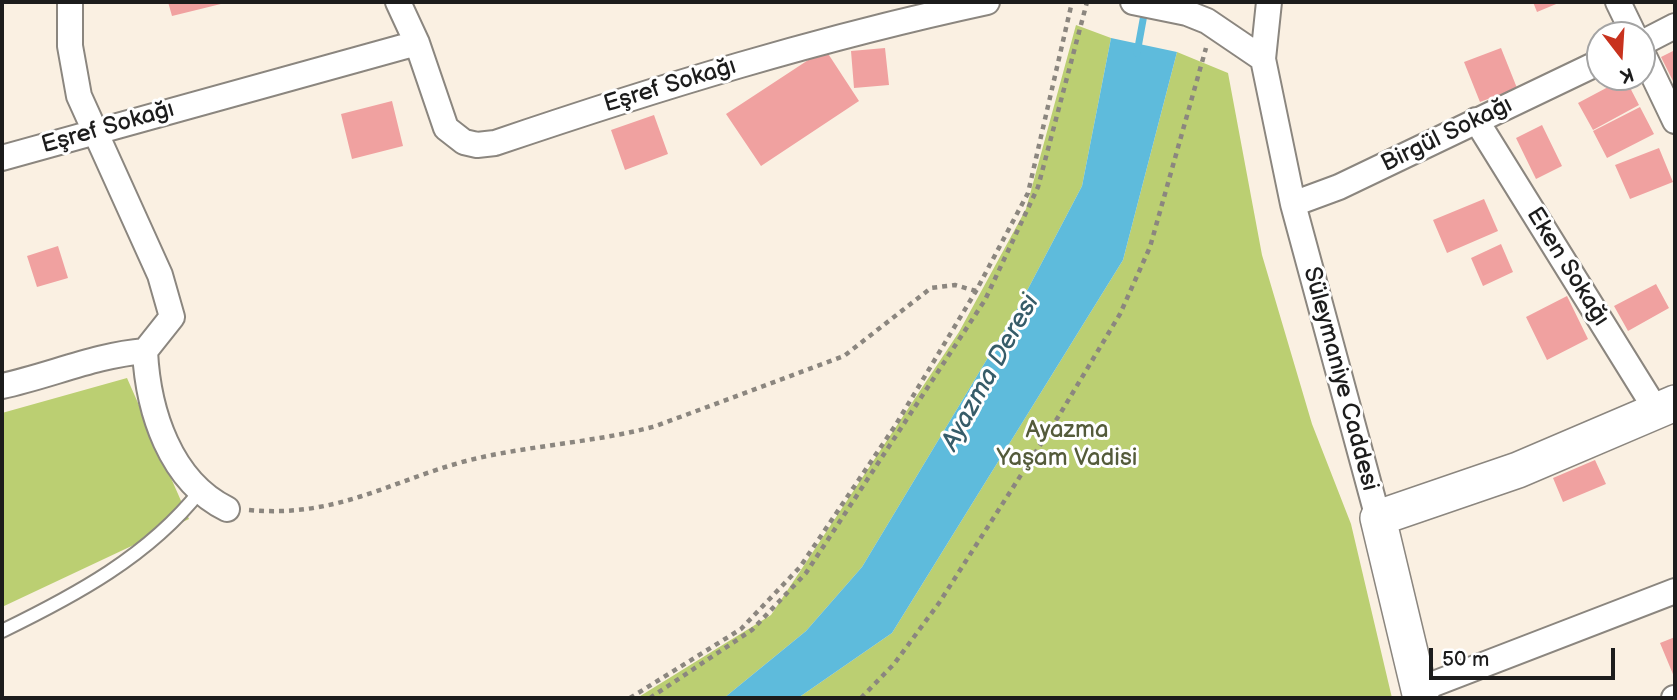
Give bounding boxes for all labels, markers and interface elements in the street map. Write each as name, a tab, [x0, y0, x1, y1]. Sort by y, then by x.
north arrow	[1586, 21, 1656, 91]
street label: Eşref Sokağı	[600, 52, 740, 120]
text: K	[1617, 62, 1636, 88]
street label: Birgül Sokağı	[1377, 91, 1517, 179]
street label: Eşref Sokağı	[38, 95, 178, 161]
street label: Eken Sokağı	[1519, 203, 1615, 331]
street label: Süleymaniye Caddesi	[1296, 264, 1384, 494]
water label: Ayazma Deresi	[935, 290, 1047, 456]
park label: Ayazma Yaşam Vadisi	[997, 417, 1137, 473]
scale bar	[1432, 634, 1618, 678]
text: 50 m	[1442, 647, 1489, 672]

